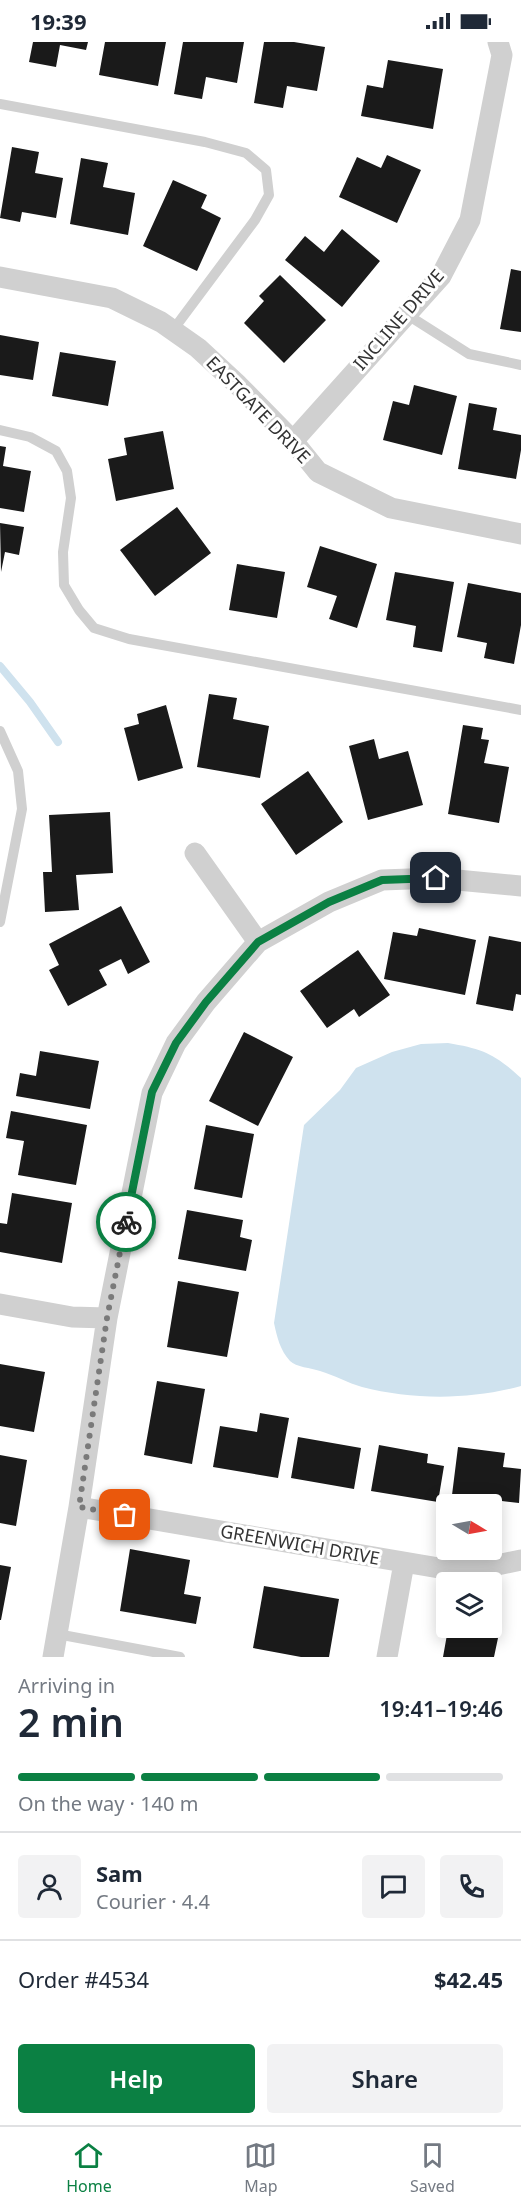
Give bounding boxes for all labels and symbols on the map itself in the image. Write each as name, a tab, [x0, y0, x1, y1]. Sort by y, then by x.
street label: INCLINE DRIVE	[348, 264, 449, 375]
street label: EASTGATE DRIVE	[201, 350, 316, 468]
pin	[410, 852, 461, 903]
courier	[96, 1192, 156, 1252]
pin	[99, 1489, 150, 1540]
north arrow	[436, 1494, 502, 1560]
street label: GREENWICH DRIVE	[219, 1518, 382, 1570]

